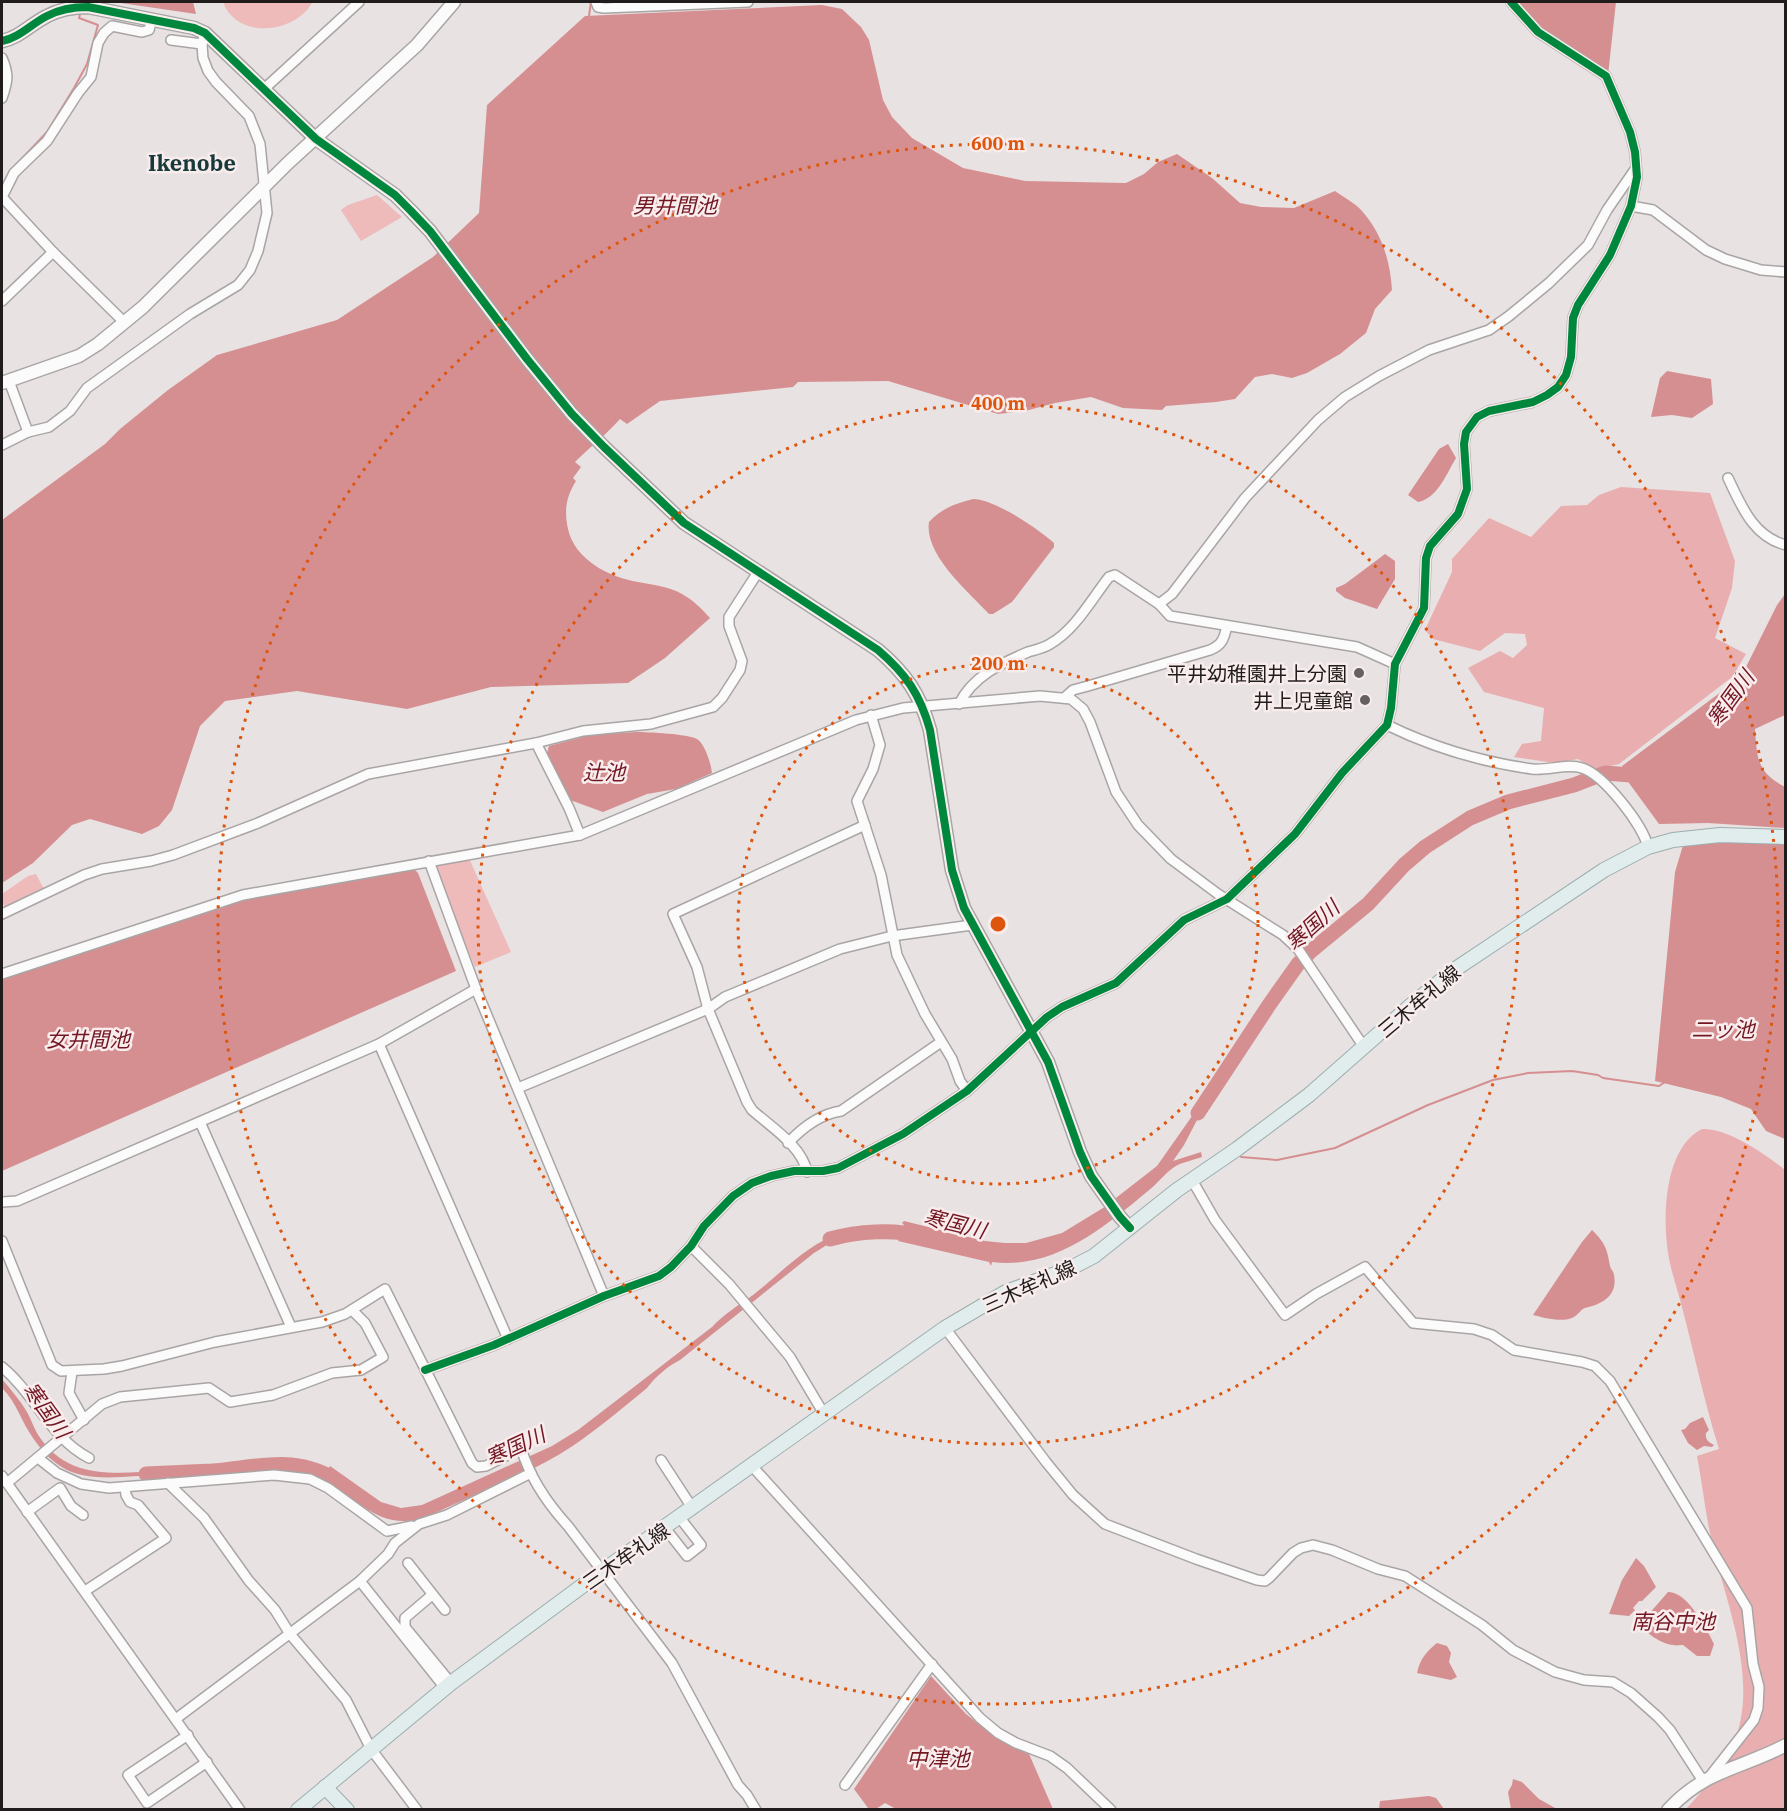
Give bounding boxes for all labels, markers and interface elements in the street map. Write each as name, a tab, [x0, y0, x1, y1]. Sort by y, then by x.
text: 600 m	[971, 132, 1026, 155]
district label: Ikenobe	[148, 148, 236, 177]
water label: 男井間池	[633, 191, 719, 219]
text: 400 m	[971, 392, 1026, 415]
text: 200 m	[971, 652, 1026, 675]
place label: 平井幼稚園井上分園	[1167, 660, 1347, 687]
water label: 寒国川	[1700, 663, 1761, 732]
marker: 平井幼稚園井上分園	[1352, 666, 1366, 680]
place label: 井上児童館	[1253, 687, 1353, 714]
marker: 井上児童館	[1358, 693, 1372, 707]
water label: 辻池	[583, 758, 627, 786]
water label: 寒国川	[1279, 892, 1346, 956]
centre of rings	[988, 914, 1008, 934]
street label: 三木牟礼線	[1372, 959, 1466, 1043]
water label: 二ッ池	[1692, 1015, 1756, 1043]
water label: 女井間池	[46, 1025, 132, 1053]
water label: 寒国川	[921, 1202, 991, 1245]
street label: 三木牟礼線	[978, 1253, 1080, 1319]
water label: 寒国川	[17, 1376, 78, 1445]
water label: 寒国川	[481, 1419, 551, 1472]
street label: 三木牟礼線	[577, 1516, 675, 1596]
water label: 南谷中池	[1631, 1607, 1717, 1635]
water label: 中津池	[907, 1744, 971, 1772]

